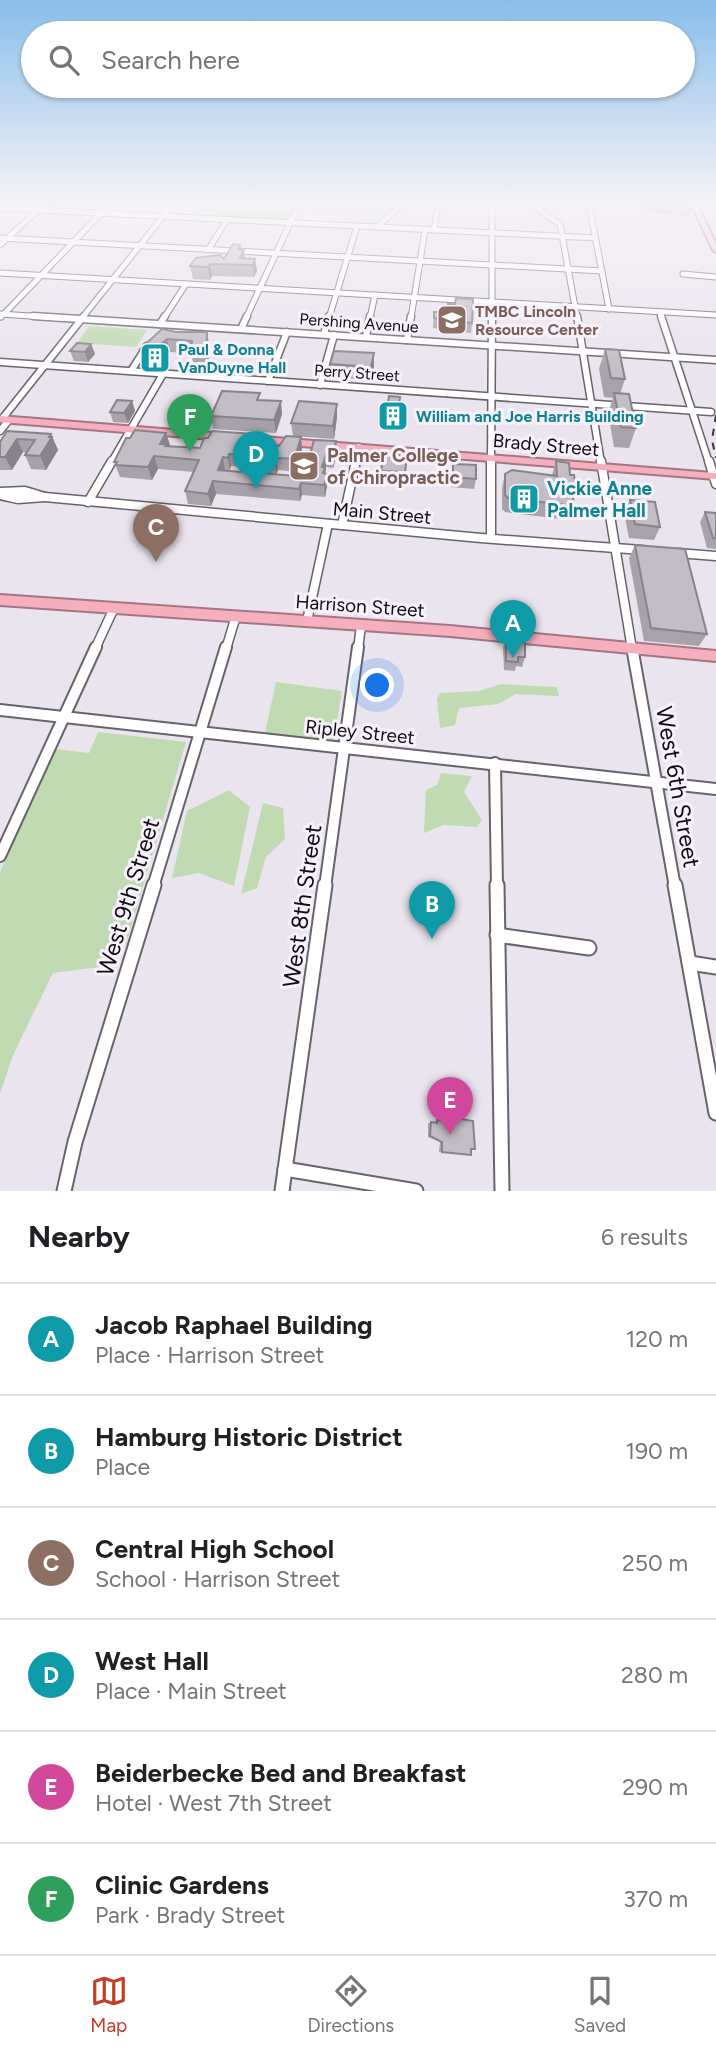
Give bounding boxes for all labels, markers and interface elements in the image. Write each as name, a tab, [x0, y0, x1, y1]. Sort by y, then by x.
search box	[21, 21, 695, 98]
icon: search	[45, 41, 83, 79]
text: Search here	[101, 44, 240, 76]
place label: TMBC Lincoln Resource Center	[475, 302, 598, 339]
school or university icon: TMBC Lincoln Resource Center	[435, 303, 469, 337]
street label: Pershing Avenue	[299, 309, 420, 337]
place label: Paul & Donna VanDuyne Hall	[178, 340, 286, 377]
building icon: Paul & Donna VanDuyne Hall	[138, 341, 172, 375]
street label: Perry Street	[314, 361, 400, 385]
pin: F	[167, 394, 213, 452]
building icon: William and Joe Harris Building	[376, 399, 410, 433]
place label: William and Joe Harris Building	[416, 407, 644, 426]
street label: Brady Street	[492, 429, 600, 461]
pin: D	[233, 431, 279, 489]
place label: Palmer College of Chiropractic	[327, 444, 460, 489]
school or university icon: Palmer College of Chiropractic	[287, 449, 321, 483]
place label: Vickie Anne Palmer Hall	[547, 477, 652, 522]
building icon: Vickie Anne Palmer Hall	[507, 482, 541, 516]
street label: Main Street	[332, 497, 432, 529]
pin: C	[133, 504, 179, 562]
street label: Harrison Street	[295, 590, 425, 622]
pin: A	[490, 600, 536, 658]
your location	[360, 668, 394, 702]
street label: West 6th Street	[650, 704, 706, 870]
street label: Ripley Street	[304, 715, 416, 749]
street label: West 9th Street	[91, 815, 165, 979]
street label: West 8th Street	[277, 823, 327, 989]
pin: B	[409, 881, 455, 939]
pin: E	[427, 1077, 473, 1135]
text: Nearby	[28, 1218, 130, 1255]
text: 6 results	[601, 1223, 688, 1251]
text: Jacob Raphael Building	[95, 1309, 373, 1341]
text: A	[43, 1325, 59, 1353]
text: 120 m	[626, 1325, 688, 1353]
text: Place · Harrison Street	[95, 1341, 324, 1369]
text: Hamburg Historic District	[95, 1421, 403, 1453]
text: B	[44, 1437, 58, 1465]
text: 190 m	[625, 1437, 688, 1465]
text: Place	[95, 1453, 150, 1481]
text: Central High School	[95, 1533, 334, 1565]
text: C	[43, 1549, 59, 1577]
text: 250 m	[622, 1549, 688, 1577]
text: School · Harrison Street	[95, 1565, 340, 1593]
text: West Hall	[95, 1645, 209, 1677]
text: D	[43, 1661, 59, 1689]
text: 280 m	[621, 1661, 688, 1689]
text: Place · Main Street	[95, 1677, 287, 1705]
text: Beiderbecke Bed and Breakfast	[95, 1757, 466, 1789]
text: E	[44, 1773, 58, 1801]
text: 290 m	[622, 1773, 688, 1801]
text: Hotel · West 7th Street	[95, 1789, 332, 1817]
text: Clinic Gardens	[95, 1869, 269, 1901]
text: F	[45, 1885, 57, 1913]
text: 370 m	[623, 1885, 688, 1913]
text: Park · Brady Street	[95, 1901, 285, 1929]
tab: Map	[90, 1972, 128, 2037]
tab: Directions	[307, 1972, 394, 2037]
tab: Saved	[574, 1972, 626, 2037]

